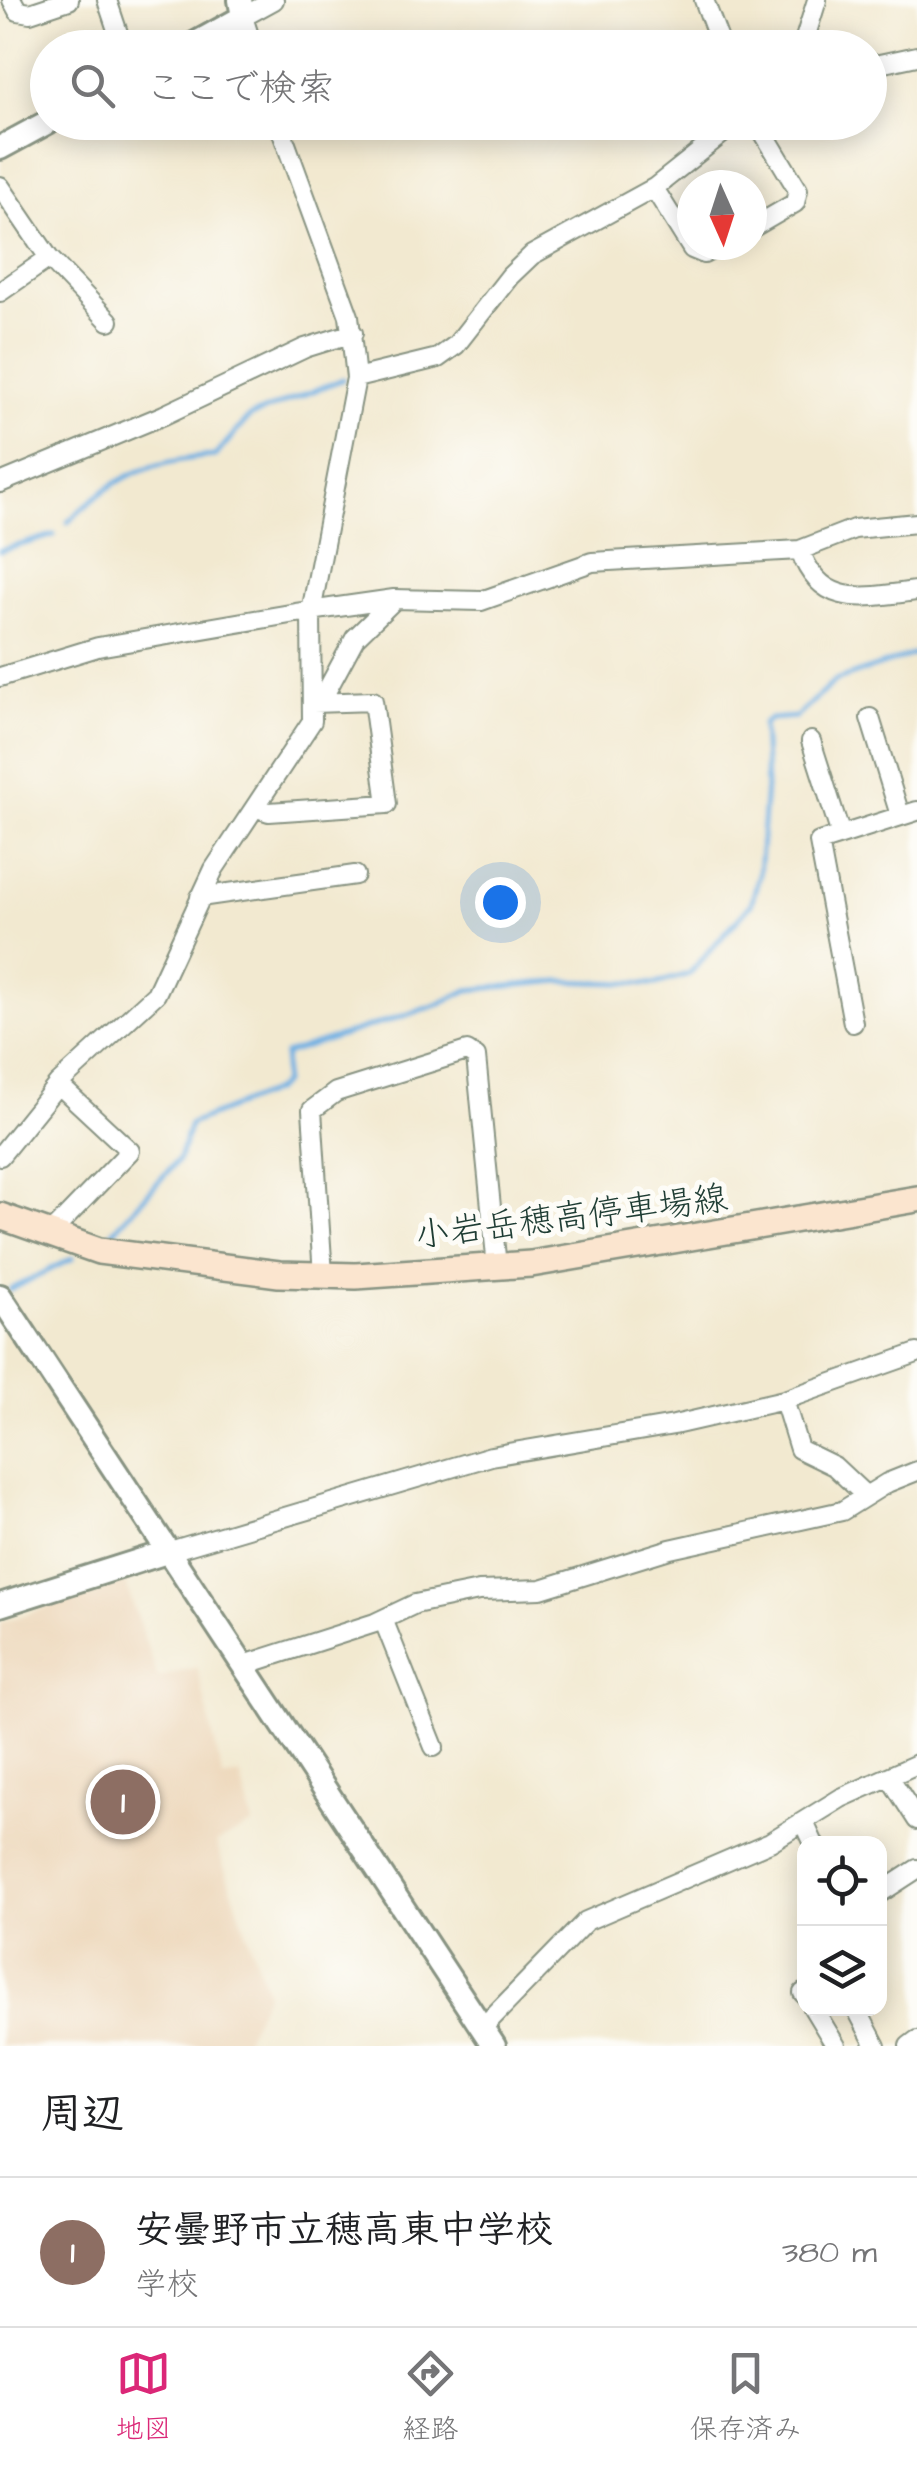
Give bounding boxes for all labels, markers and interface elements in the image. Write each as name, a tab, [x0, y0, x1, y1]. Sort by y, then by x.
search box	[30, 30, 887, 140]
icon: search	[65, 58, 120, 113]
text: ここで検索	[145, 63, 335, 115]
north arrow	[677, 170, 767, 260]
your location	[475, 877, 526, 928]
street label: 小岩岳穂高停車場線	[412, 1174, 731, 1261]
pin: 1	[90, 1764, 156, 1840]
map controls	[797, 1836, 887, 2016]
button: locate	[797, 1836, 887, 1926]
button: layers	[797, 1926, 887, 2016]
text: 周辺	[40, 2086, 124, 2144]
text: 安曇野市立穂高東中学校	[135, 2205, 553, 2257]
text: 1	[70, 2230, 75, 2275]
text: 380 m	[782, 2230, 877, 2275]
text: 学校	[135, 2262, 199, 2307]
tab: 地図	[115, 2346, 172, 2449]
tab: 経路	[402, 2346, 459, 2449]
tab: 保存済み	[689, 2346, 802, 2449]

